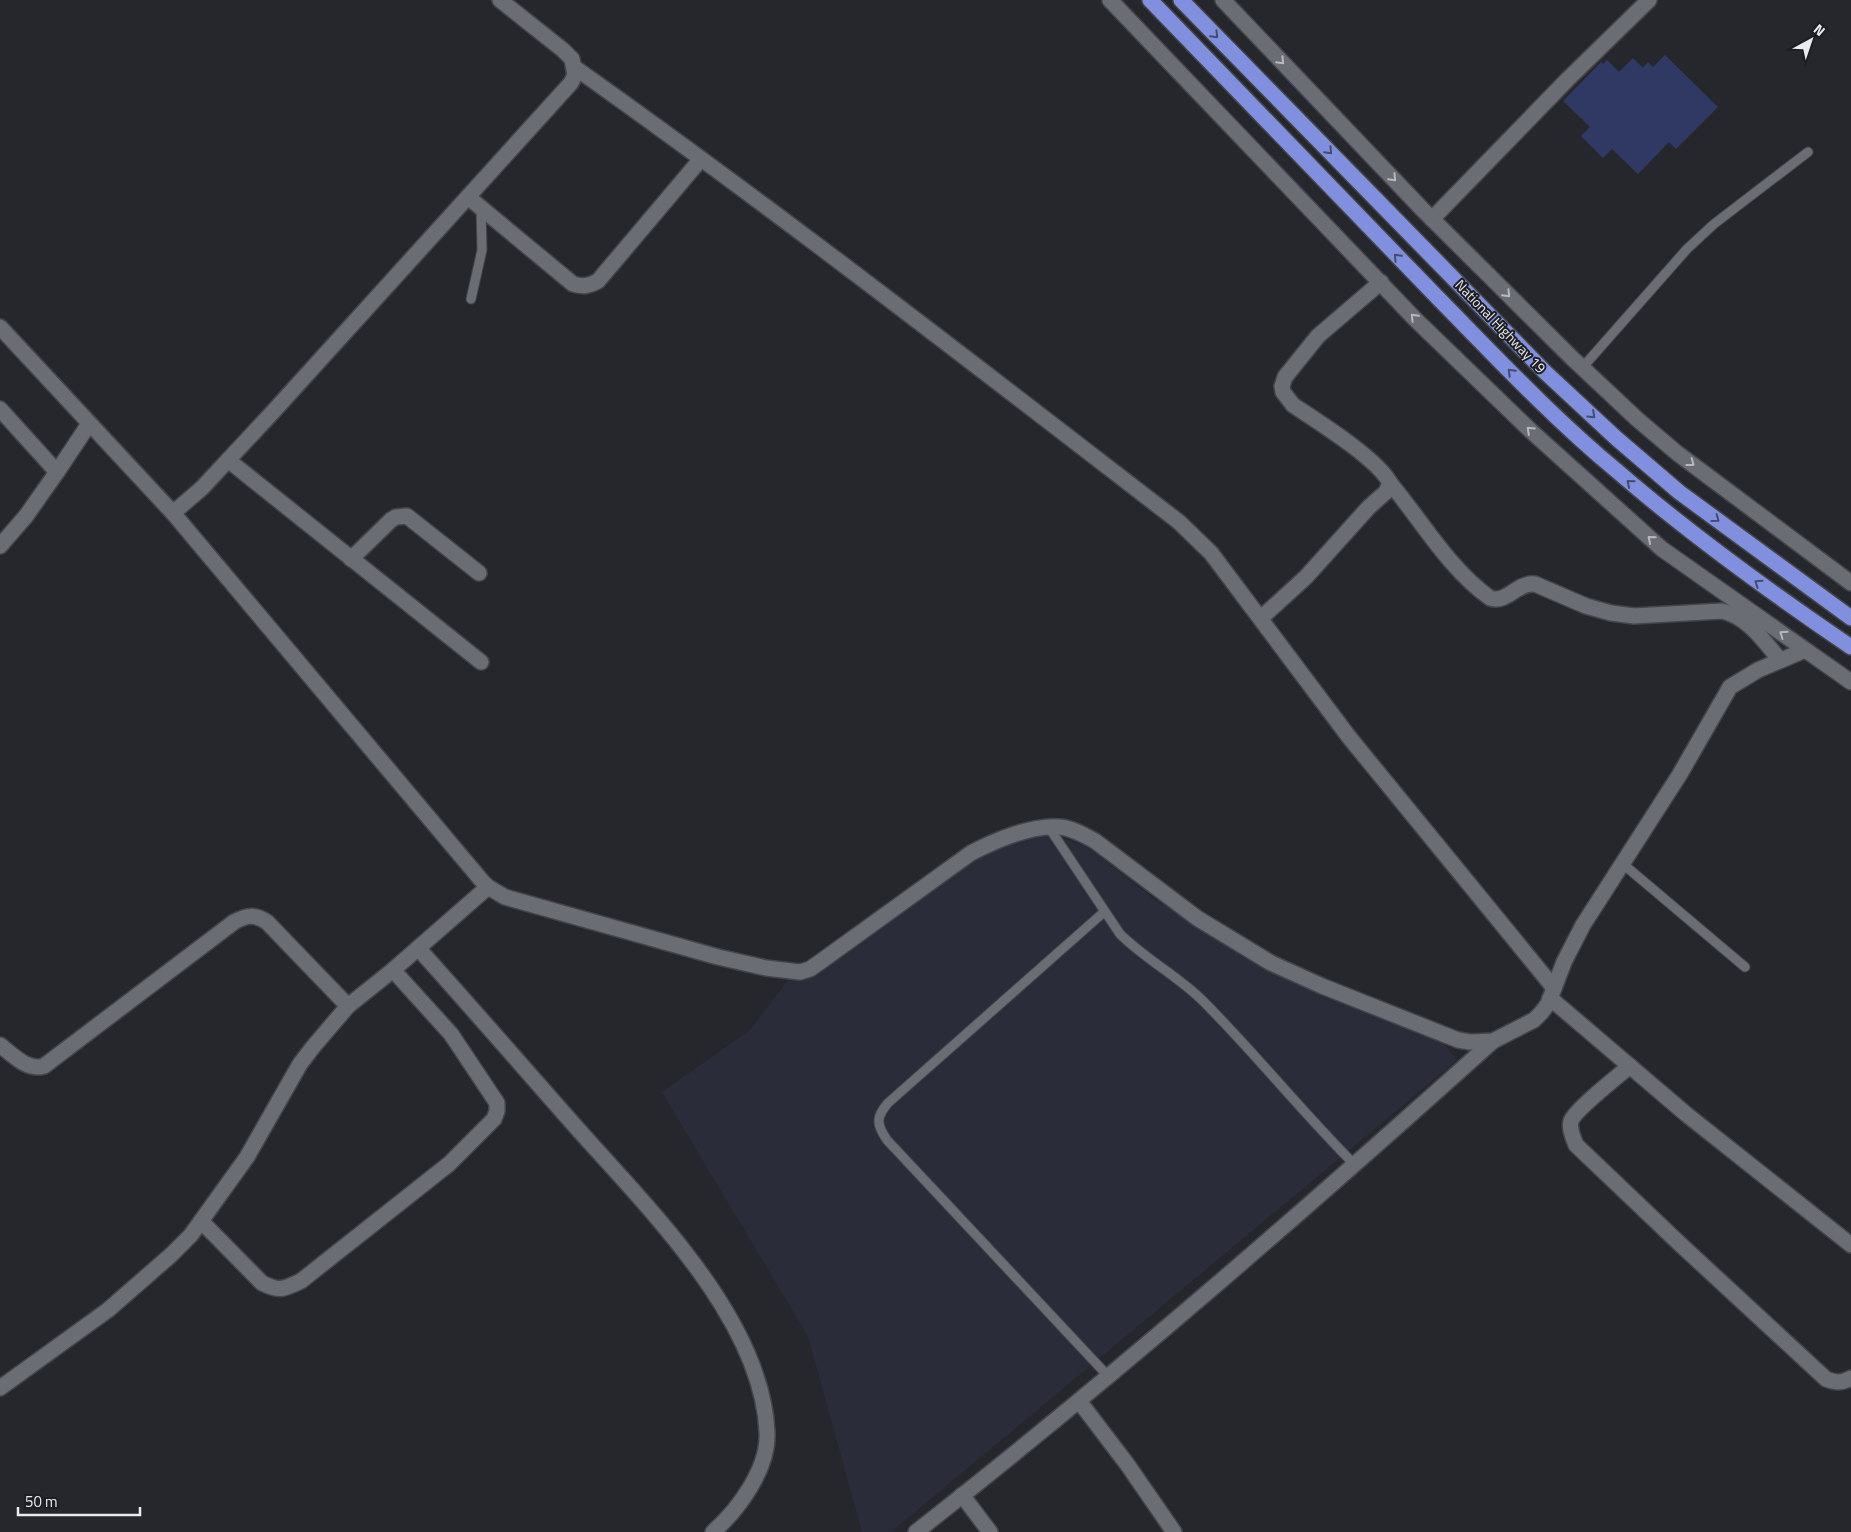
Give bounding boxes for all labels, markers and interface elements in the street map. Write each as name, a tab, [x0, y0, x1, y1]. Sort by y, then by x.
north arrow	[1786, 15, 1836, 65]
text: N	[1809, 18, 1830, 41]
one-way arrow	[1210, 29, 1219, 38]
one-way arrow	[1275, 55, 1284, 64]
one-way arrow	[1323, 145, 1332, 154]
one-way arrow	[1387, 172, 1396, 181]
one-way arrow	[1394, 253, 1403, 262]
street label: National Highway 19	[1451, 274, 1551, 378]
one-way arrow	[1501, 288, 1510, 297]
one-way arrow	[1411, 314, 1420, 323]
one-way arrow	[1508, 369, 1517, 378]
one-way arrow	[1586, 409, 1595, 418]
one-way arrow	[1527, 427, 1536, 436]
one-way arrow	[1685, 457, 1695, 466]
one-way arrow	[1627, 479, 1636, 488]
one-way arrow	[1710, 513, 1720, 522]
one-way arrow	[1647, 536, 1656, 545]
one-way arrow	[1755, 580, 1764, 589]
one-way arrow	[1779, 631, 1788, 640]
scale bar	[18, 1484, 140, 1516]
text: 50 m	[25, 1490, 58, 1513]

